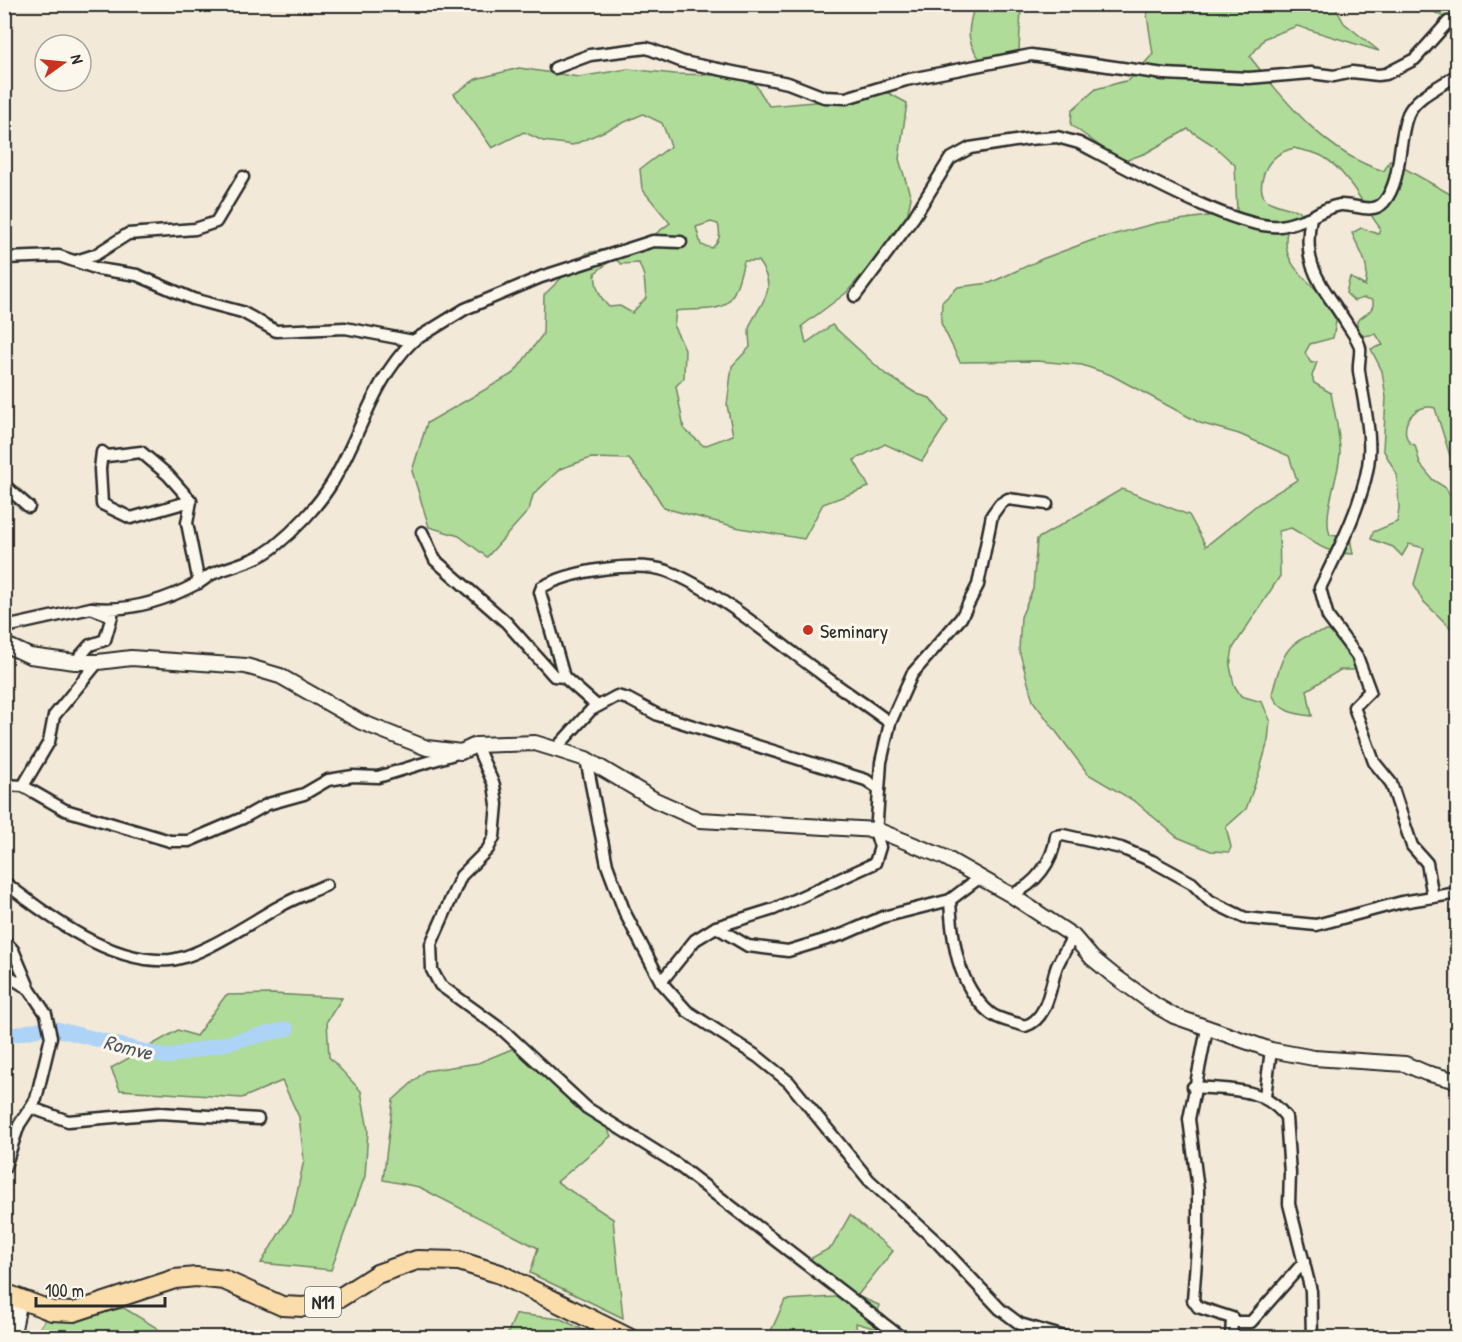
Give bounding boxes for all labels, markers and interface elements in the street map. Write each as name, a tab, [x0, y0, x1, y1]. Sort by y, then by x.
north arrow	[33, 33, 93, 93]
text: N	[66, 52, 89, 67]
place label: Seminary	[820, 617, 888, 644]
marker: Seminary	[801, 623, 815, 637]
water label: Romve	[101, 1027, 157, 1067]
scale bar	[36, 1270, 165, 1308]
text: 100 m	[45, 1278, 84, 1303]
road number: N11	[305, 1287, 341, 1317]

